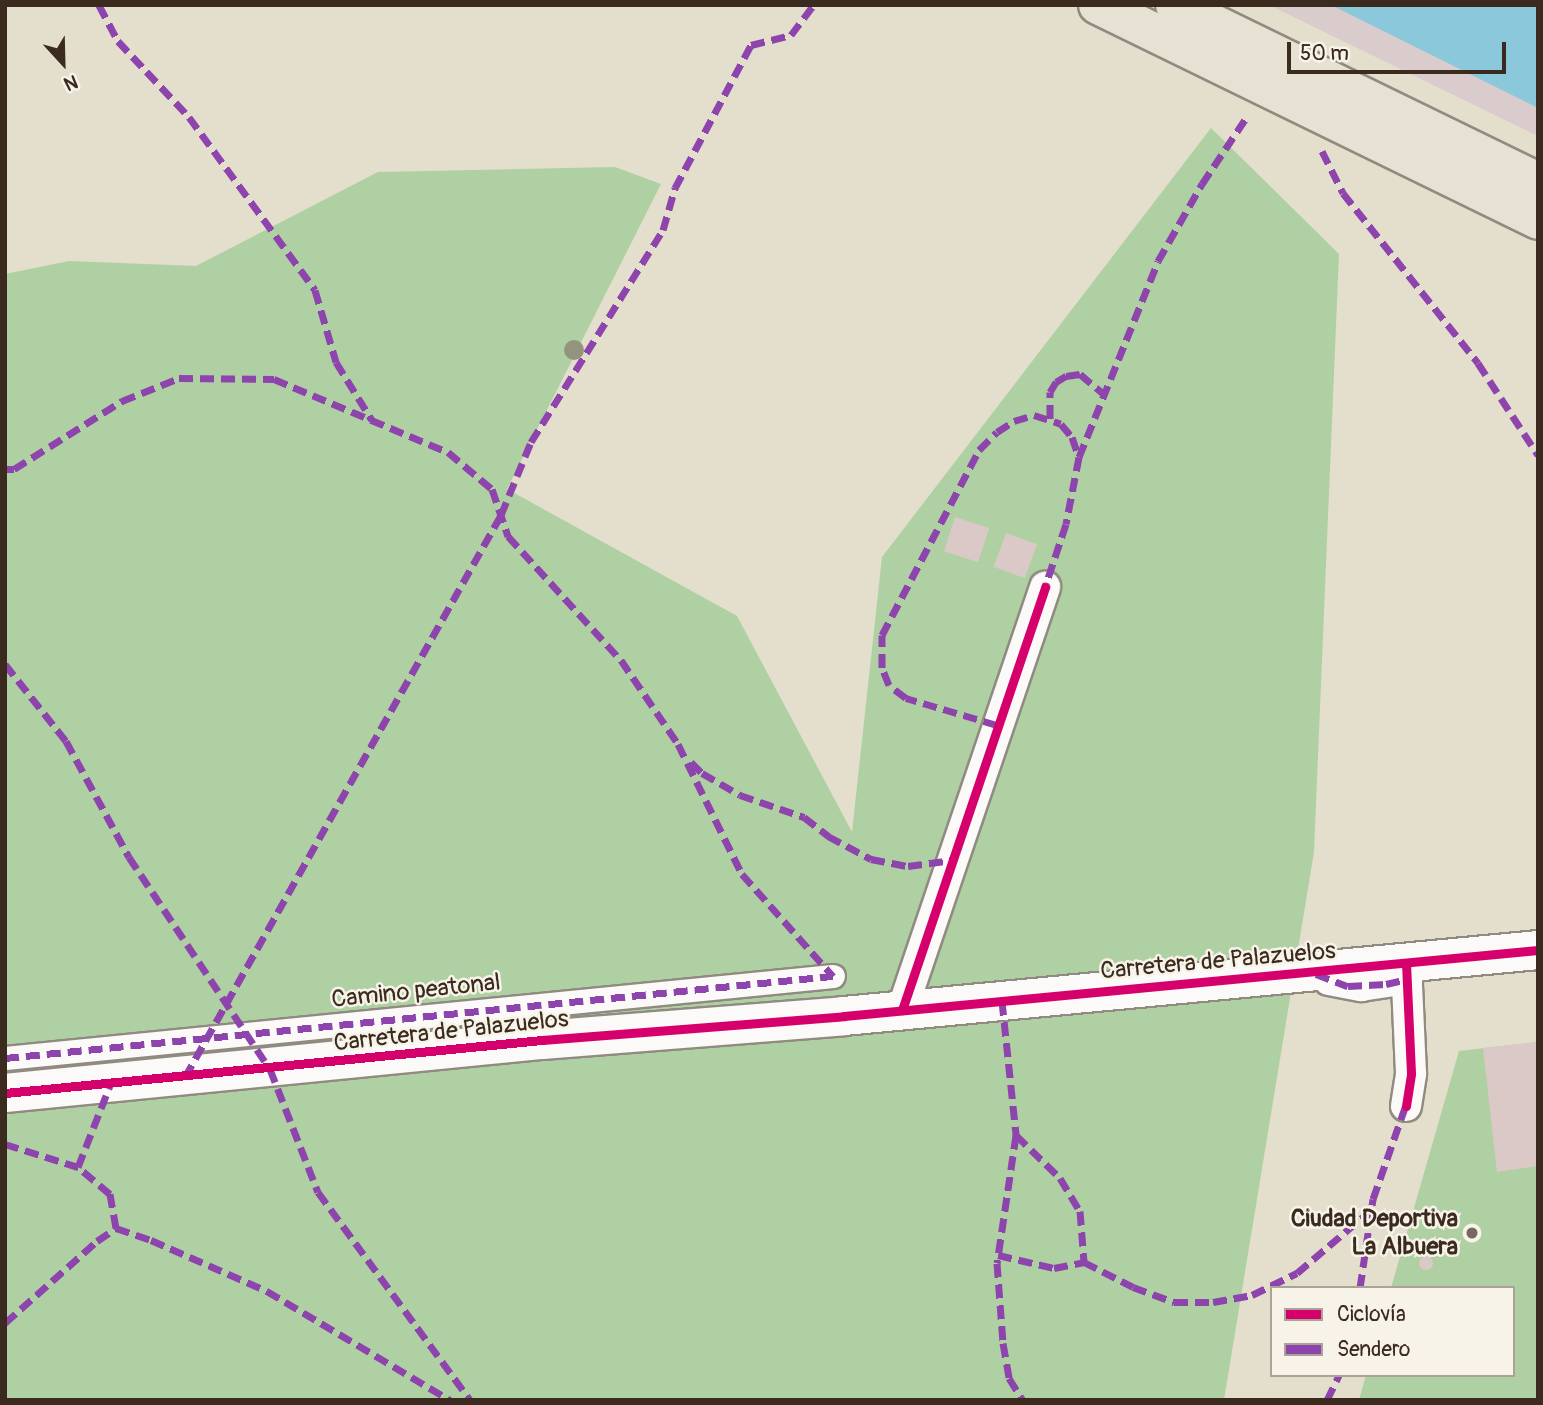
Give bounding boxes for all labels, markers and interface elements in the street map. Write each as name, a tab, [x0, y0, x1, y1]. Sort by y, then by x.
north arrow	[28, 28, 98, 98]
scale bar	[1291, 28, 1510, 72]
text: 50 m	[1300, 40, 1349, 67]
text: N	[60, 69, 81, 96]
street label: Carretera de Palazuelos	[1099, 936, 1337, 986]
street label: Camino peatonal	[330, 968, 502, 1014]
street label: Carretera de Palazuelos	[332, 1004, 570, 1058]
place label: Ciudad Deportiva La Albuera	[1291, 1205, 1458, 1261]
marker: Ciudad Deportiva La Albuera	[1464, 1225, 1480, 1241]
legend	[1270, 1286, 1515, 1377]
text: Ciclovía	[1337, 1301, 1406, 1328]
text: Sendero	[1337, 1336, 1410, 1363]

